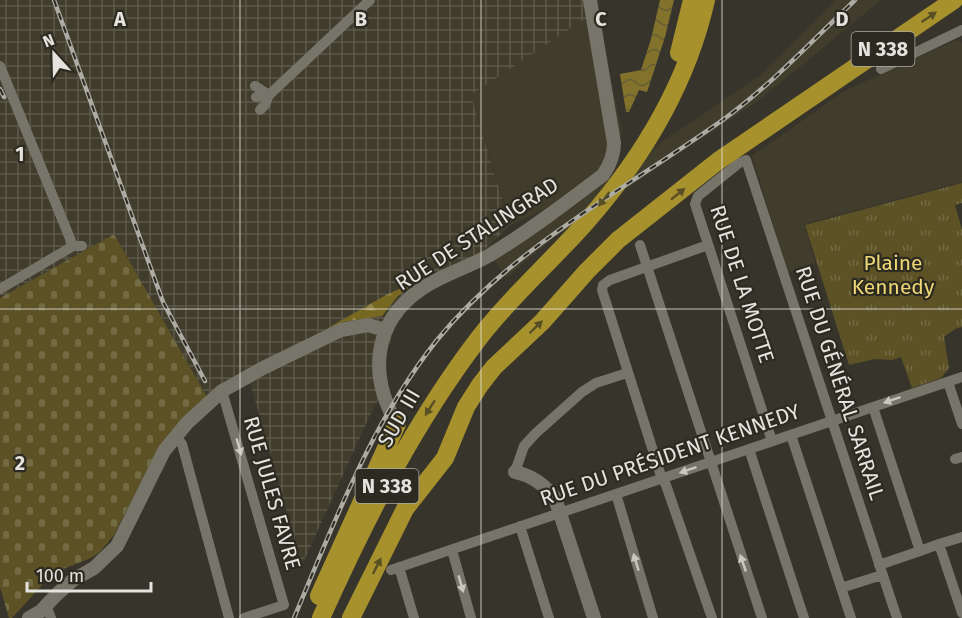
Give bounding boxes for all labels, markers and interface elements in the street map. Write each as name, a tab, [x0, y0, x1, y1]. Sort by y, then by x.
text: A	[113, 7, 127, 31]
text: B	[355, 7, 367, 31]
text: C	[595, 7, 607, 31]
text: D	[835, 7, 849, 31]
one-way arrow	[921, 12, 937, 23]
north arrow	[24, 24, 84, 84]
text: N	[40, 30, 57, 51]
road number: N 338	[852, 32, 914, 66]
text: 1	[15, 142, 25, 166]
street label: RUE DE STALINGRAD	[391, 172, 563, 296]
one-way arrow	[670, 188, 685, 201]
one-way arrow	[598, 191, 611, 207]
street label: RUE DE LA MOTTE	[704, 202, 780, 366]
park label: Plaine Kennedy	[852, 250, 935, 300]
street label: RUE DU GÉNÉRAL SARRAIL	[790, 263, 890, 504]
one-way arrow	[529, 320, 544, 334]
street label: SUD III	[372, 384, 426, 452]
one-way arrow	[883, 396, 901, 406]
street label: RUE DU PRÉSIDENT KENNEDY	[537, 398, 804, 512]
one-way arrow	[425, 400, 436, 416]
street label: RUE JULES FAVRE	[238, 413, 306, 573]
one-way arrow	[235, 438, 244, 456]
text: 2	[15, 451, 25, 475]
one-way arrow	[679, 465, 697, 475]
road number: N 338	[356, 469, 418, 503]
one-way arrow	[631, 553, 640, 571]
one-way arrow	[738, 553, 748, 571]
scale bar	[27, 555, 152, 593]
one-way arrow	[372, 557, 381, 574]
text: 100 m	[36, 565, 84, 587]
one-way arrow	[457, 575, 467, 593]

